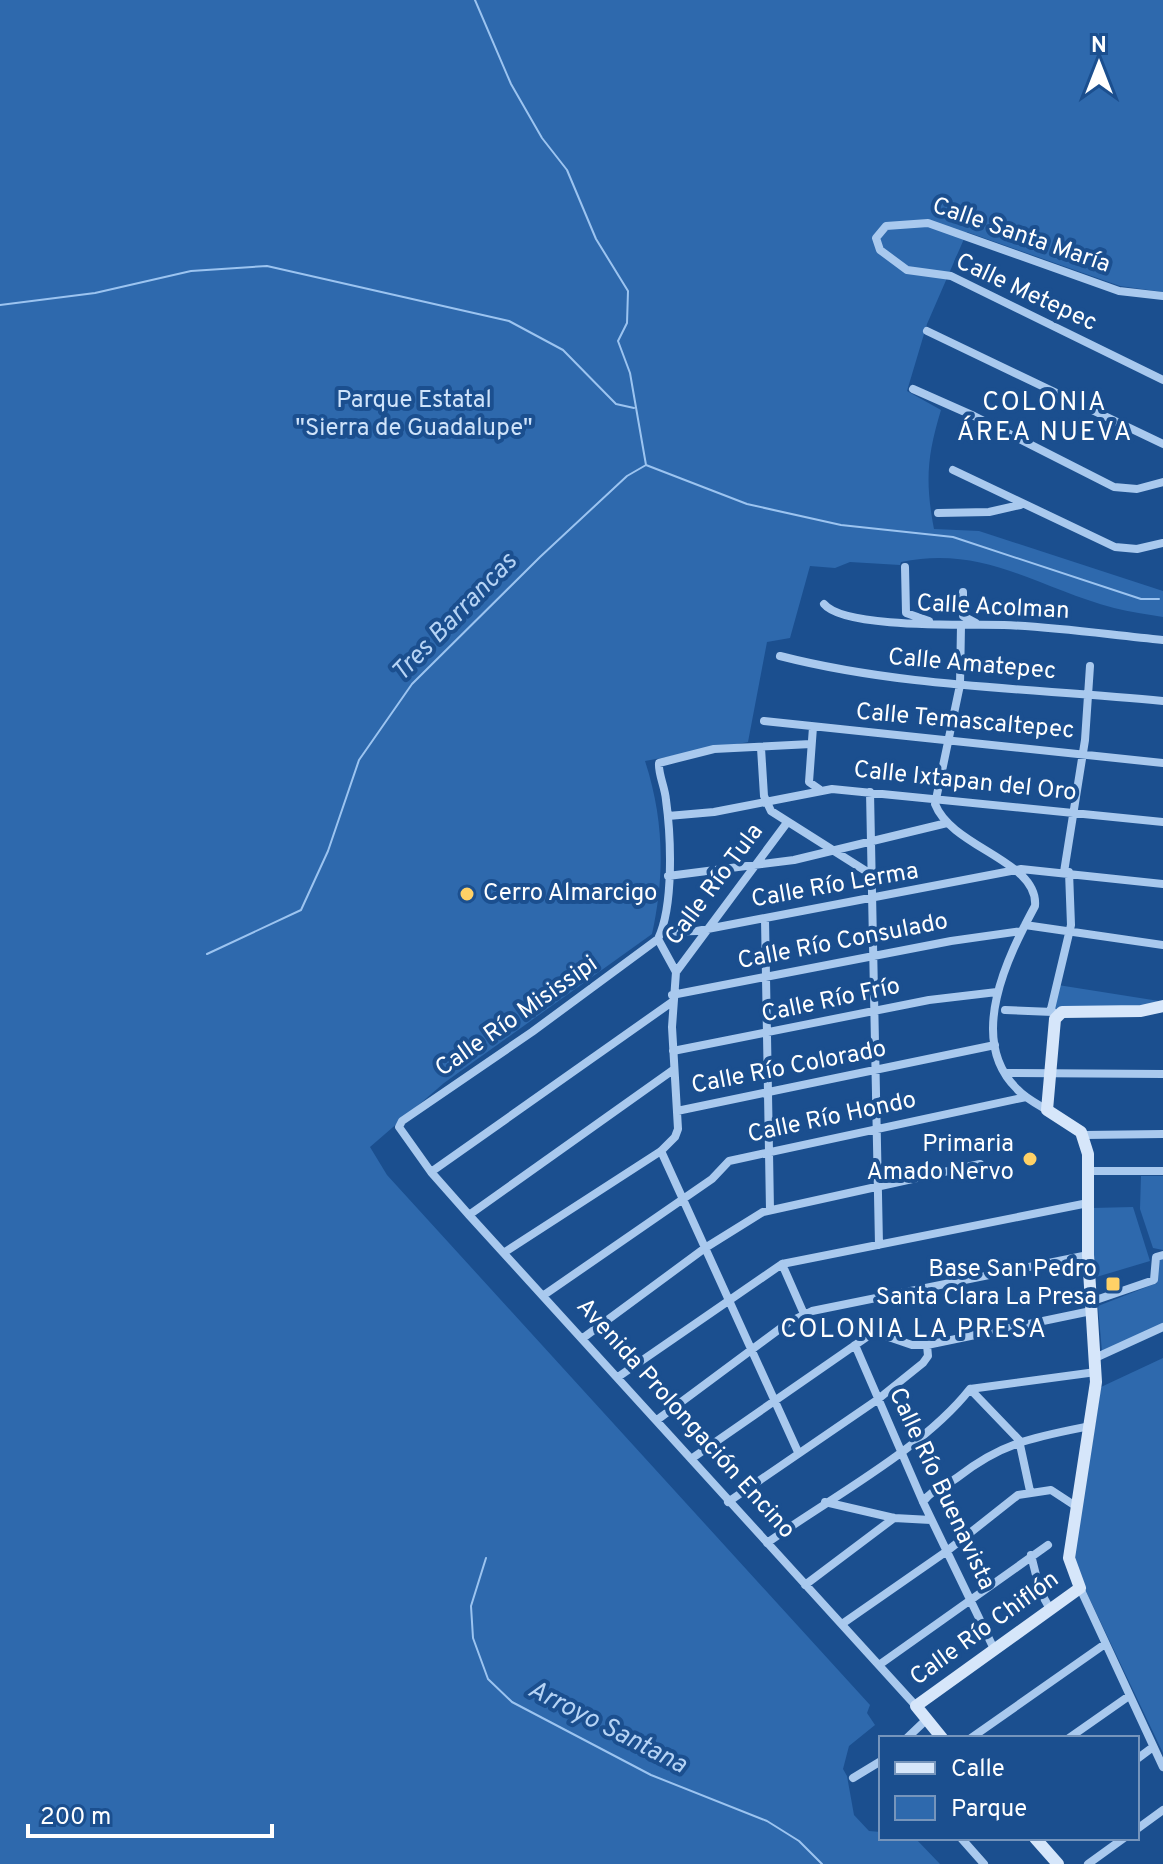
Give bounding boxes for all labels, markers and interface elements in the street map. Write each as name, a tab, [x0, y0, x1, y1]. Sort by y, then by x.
north arrow	[1059, 24, 1139, 104]
text: N	[1091, 33, 1107, 60]
street label: Calle Santa María	[928, 191, 1114, 281]
street label: Calle Metepec	[951, 247, 1101, 339]
park label: Parque Estatal "Sierra de Guadalupe"	[295, 386, 533, 444]
district label: COLONIA ÁREA NUEVA	[957, 387, 1133, 450]
water label: Tres Barrancas	[385, 546, 526, 690]
street label: Calle Acolman	[916, 589, 1070, 627]
street label: Calle Amatepec	[887, 643, 1057, 687]
street label: Calle Temascaltepec	[854, 697, 1076, 747]
street label: Calle Ixtapan del Oro	[852, 755, 1078, 809]
street label: Calle Río Tula	[659, 818, 771, 952]
street label: Calle Río Lerma	[749, 857, 921, 915]
place label: Cerro Almarcigo	[483, 879, 657, 909]
marker: Cerro Almarcigo	[458, 885, 476, 903]
street label: Calle Río Consulado	[735, 907, 951, 977]
street label: Calle Río Misissipi	[430, 950, 604, 1084]
street label: Calle Río Frío	[759, 972, 903, 1030]
street label: Calle Río Colorado	[689, 1034, 889, 1102]
street label: Calle Río Hondo	[745, 1086, 919, 1150]
place label: Primaria Amado Nervo	[866, 1130, 1014, 1188]
marker: Primaria Amado Nervo	[1021, 1150, 1039, 1168]
place label: Base San Pedro Santa Clara La Presa	[876, 1255, 1097, 1313]
marker: Base San Pedro Santa Clara La Presa	[1104, 1275, 1122, 1293]
street label: Avenida Prolongación Encino	[569, 1293, 801, 1545]
district label: COLONIA LA PRESA	[780, 1314, 1048, 1347]
street label: Calle Río Buenavista	[881, 1383, 1001, 1595]
street label: Calle Río Chiflón	[905, 1565, 1065, 1693]
water label: Arroyo Santana	[522, 1674, 693, 1782]
legend	[879, 1736, 1139, 1840]
text: Calle	[951, 1755, 1005, 1785]
scale bar	[28, 1788, 272, 1838]
text: Parque	[951, 1795, 1027, 1825]
text: 200 m	[40, 1803, 111, 1833]

